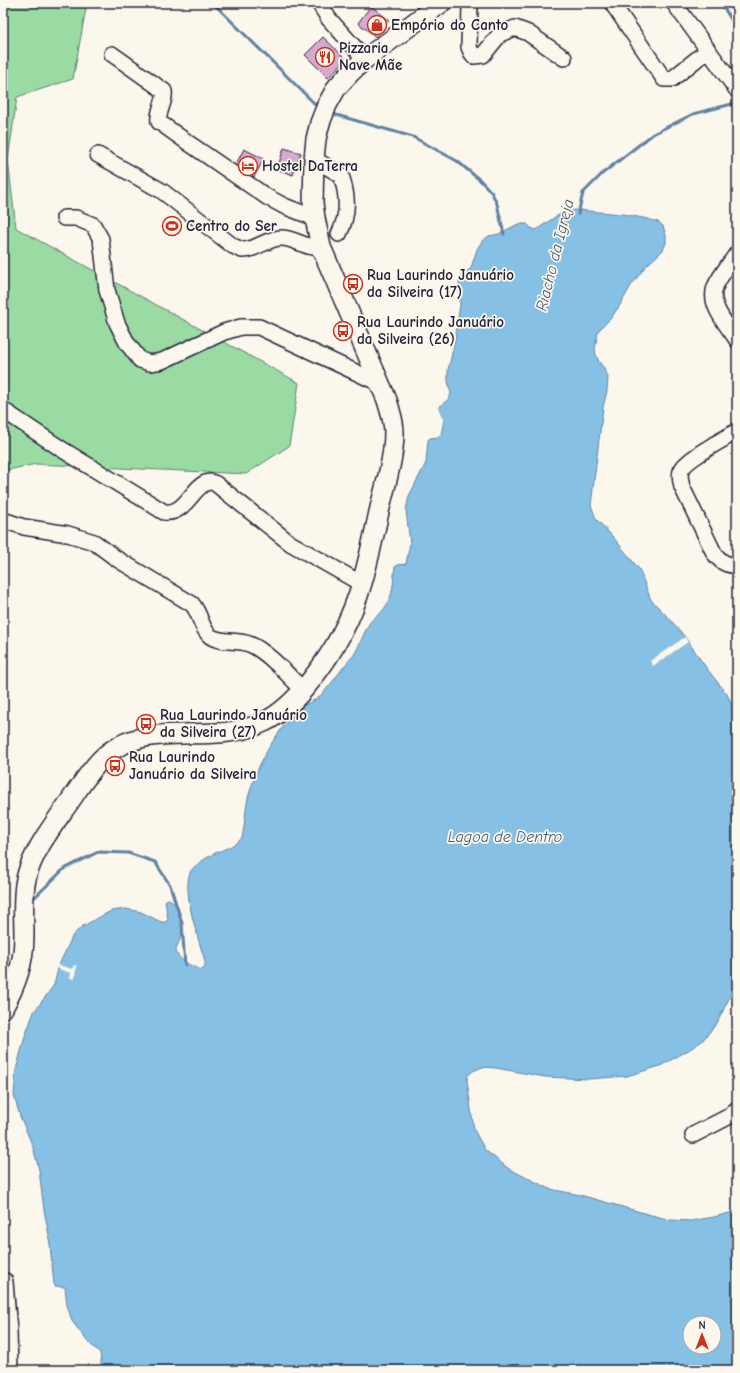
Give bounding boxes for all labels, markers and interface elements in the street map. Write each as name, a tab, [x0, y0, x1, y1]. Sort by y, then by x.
shop icon: Empório do Canto	[366, 14, 388, 36]
place label: Empório do Canto	[391, 16, 508, 34]
place label: Pizzaria Nave Mãe	[339, 39, 402, 74]
restaurant icon: Pizzaria Nave Mãe	[314, 46, 336, 68]
hotel icon: Hostel DaTerra	[237, 155, 259, 177]
place label: Hostel DaTerra	[262, 157, 358, 175]
water label: Riacho da Igreja	[532, 197, 578, 313]
sports icon: Centro do Ser	[161, 215, 183, 237]
place label: Centro do Ser	[186, 217, 277, 235]
place label: Rua Laurindo Januário da Silveira (17)	[367, 266, 514, 301]
bus stop icon: Rua Laurindo Januário da Silveira (17)	[342, 273, 364, 295]
place label: Rua Laurindo Januário da Silveira (26)	[357, 313, 504, 348]
bus stop icon: Rua Laurindo Januário da Silveira (26)	[332, 320, 354, 342]
place label: Rua Laurindo Januário da Silveira (27)	[160, 706, 307, 741]
bus stop icon: Rua Laurindo Januário da Silveira (27)	[135, 713, 157, 735]
place label: Rua Laurindo Januário da Silveira	[129, 748, 257, 783]
bus stop icon: Rua Laurindo Januário da Silveira	[104, 755, 126, 777]
water label: Lagoa de Dentro	[448, 828, 562, 846]
north arrow	[682, 1315, 722, 1355]
text: N	[698, 1319, 706, 1332]

